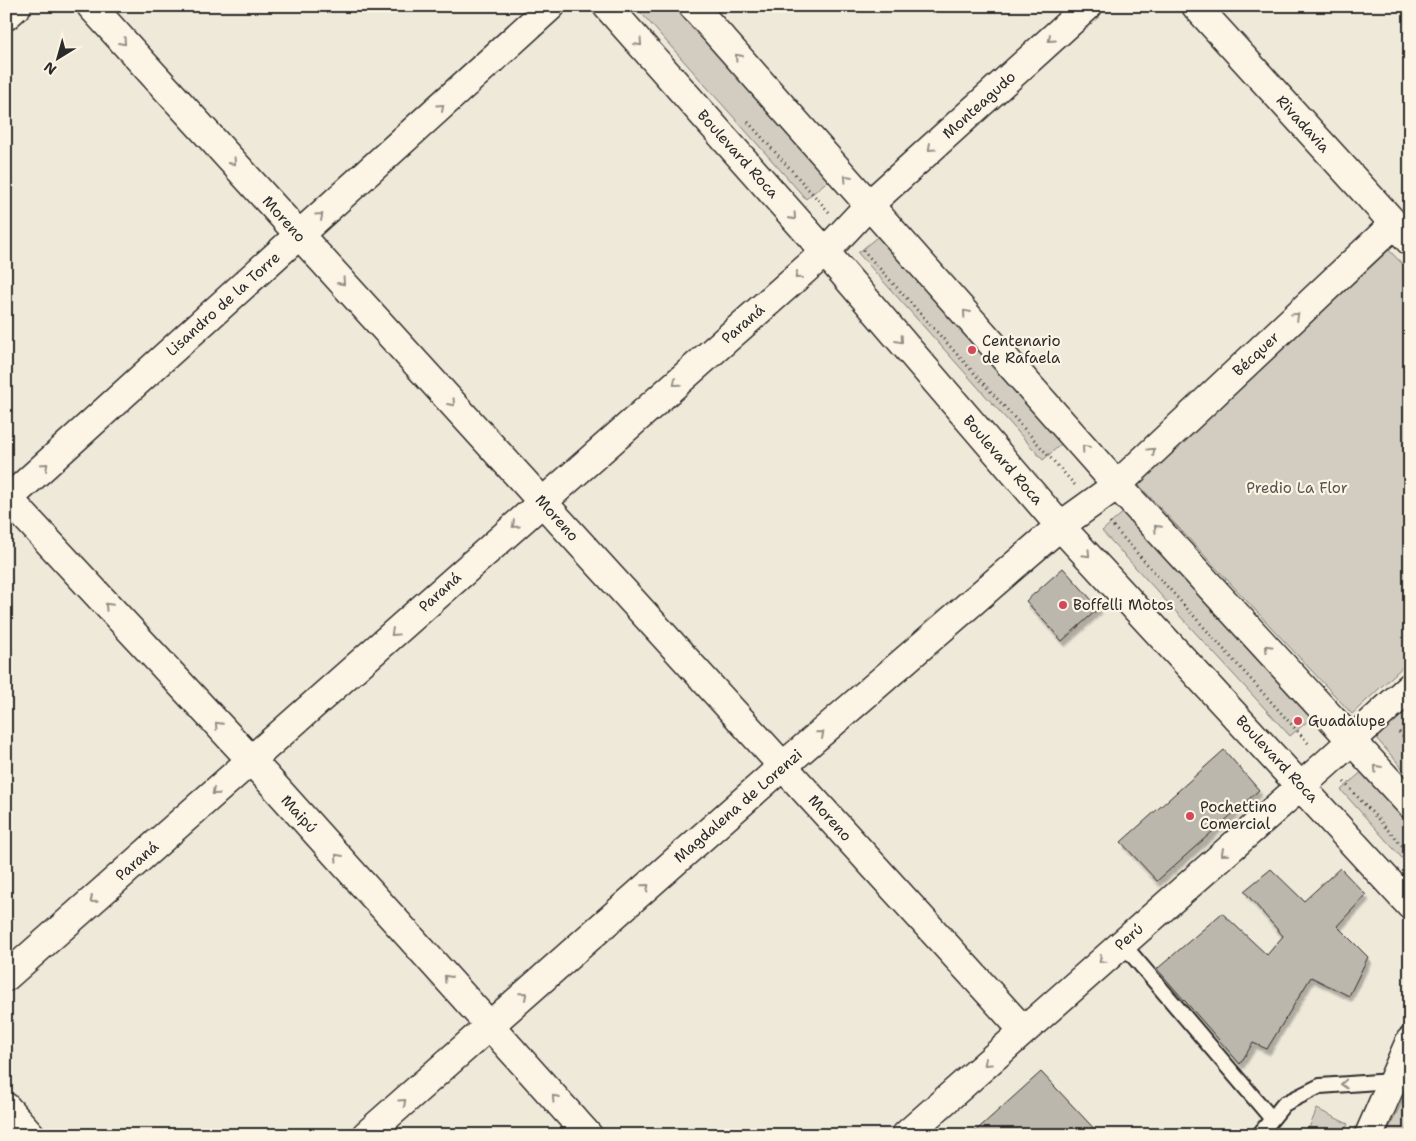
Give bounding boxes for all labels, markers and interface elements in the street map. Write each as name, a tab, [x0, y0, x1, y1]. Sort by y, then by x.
north arrow	[32, 32, 82, 82]
one-way arrow	[1048, 33, 1057, 42]
one-way arrow	[118, 37, 127, 46]
one-way arrow	[633, 37, 642, 46]
one-way arrow	[735, 53, 744, 62]
text: N	[40, 58, 60, 79]
street label: Monteagudo	[938, 67, 1020, 143]
street label: Rivadavia	[1272, 91, 1335, 158]
one-way arrow	[435, 104, 444, 113]
street label: Boulevard Roca	[693, 105, 784, 203]
one-way arrow	[928, 143, 937, 152]
one-way arrow	[227, 157, 236, 166]
one-way arrow	[843, 175, 852, 184]
street label: Moreno	[258, 192, 310, 246]
one-way arrow	[787, 211, 796, 220]
one-way arrow	[315, 213, 324, 222]
street label: Lisandro de la Torre	[162, 247, 284, 361]
one-way arrow	[795, 270, 804, 279]
one-way arrow	[336, 277, 345, 286]
street label: Paraná	[717, 299, 769, 348]
one-way arrow	[963, 310, 972, 319]
one-way arrow	[1291, 313, 1300, 322]
street label: Bécquer	[1228, 327, 1284, 381]
place label: Centenario de Rafaela	[982, 331, 1061, 368]
one-way arrow	[894, 334, 903, 343]
marker: Centenario de Rafaela	[966, 344, 978, 356]
one-way arrow	[673, 377, 682, 386]
one-way arrow	[446, 397, 455, 406]
street label: Boulevard Roca	[958, 411, 1048, 510]
one-way arrow	[1081, 445, 1090, 454]
one-way arrow	[1147, 448, 1156, 457]
one-way arrow	[39, 463, 48, 472]
park label: Predio La Flor	[1246, 478, 1348, 498]
street label: Moreno	[531, 491, 583, 545]
one-way arrow	[512, 520, 521, 529]
one-way arrow	[1154, 525, 1163, 534]
one-way arrow	[1081, 549, 1090, 558]
street label: Paraná	[414, 567, 466, 616]
place label: Boffelli Motos	[1073, 595, 1174, 615]
marker: Boffelli Motos	[1057, 599, 1069, 611]
one-way arrow	[105, 602, 114, 611]
one-way arrow	[390, 628, 399, 637]
one-way arrow	[1265, 644, 1274, 653]
street label: Boulevard Roca	[1231, 711, 1323, 808]
place label: Guadalupe	[1308, 711, 1386, 731]
marker: Guadalupe	[1292, 715, 1304, 727]
one-way arrow	[215, 721, 224, 730]
one-way arrow	[815, 730, 824, 739]
street label: Magdalena de Lorenzi	[670, 745, 806, 867]
one-way arrow	[1374, 764, 1383, 773]
one-way arrow	[211, 787, 220, 796]
street label: Maipú	[277, 791, 321, 837]
street label: Moreno	[804, 791, 856, 845]
place label: Pochettino Comercial	[1200, 797, 1277, 834]
marker: Pochettino Comercial	[1184, 810, 1196, 822]
street label: Paraná	[111, 836, 163, 885]
one-way arrow	[1221, 847, 1230, 856]
one-way arrow	[335, 853, 344, 862]
one-way arrow	[641, 884, 650, 893]
one-way arrow	[90, 894, 99, 903]
street label: Perú	[1111, 919, 1147, 955]
one-way arrow	[1099, 955, 1108, 964]
one-way arrow	[444, 974, 453, 983]
one-way arrow	[519, 991, 528, 1000]
one-way arrow	[983, 1057, 992, 1066]
one-way arrow	[1339, 1079, 1347, 1090]
one-way arrow	[552, 1095, 561, 1104]
one-way arrow	[397, 1099, 406, 1108]

